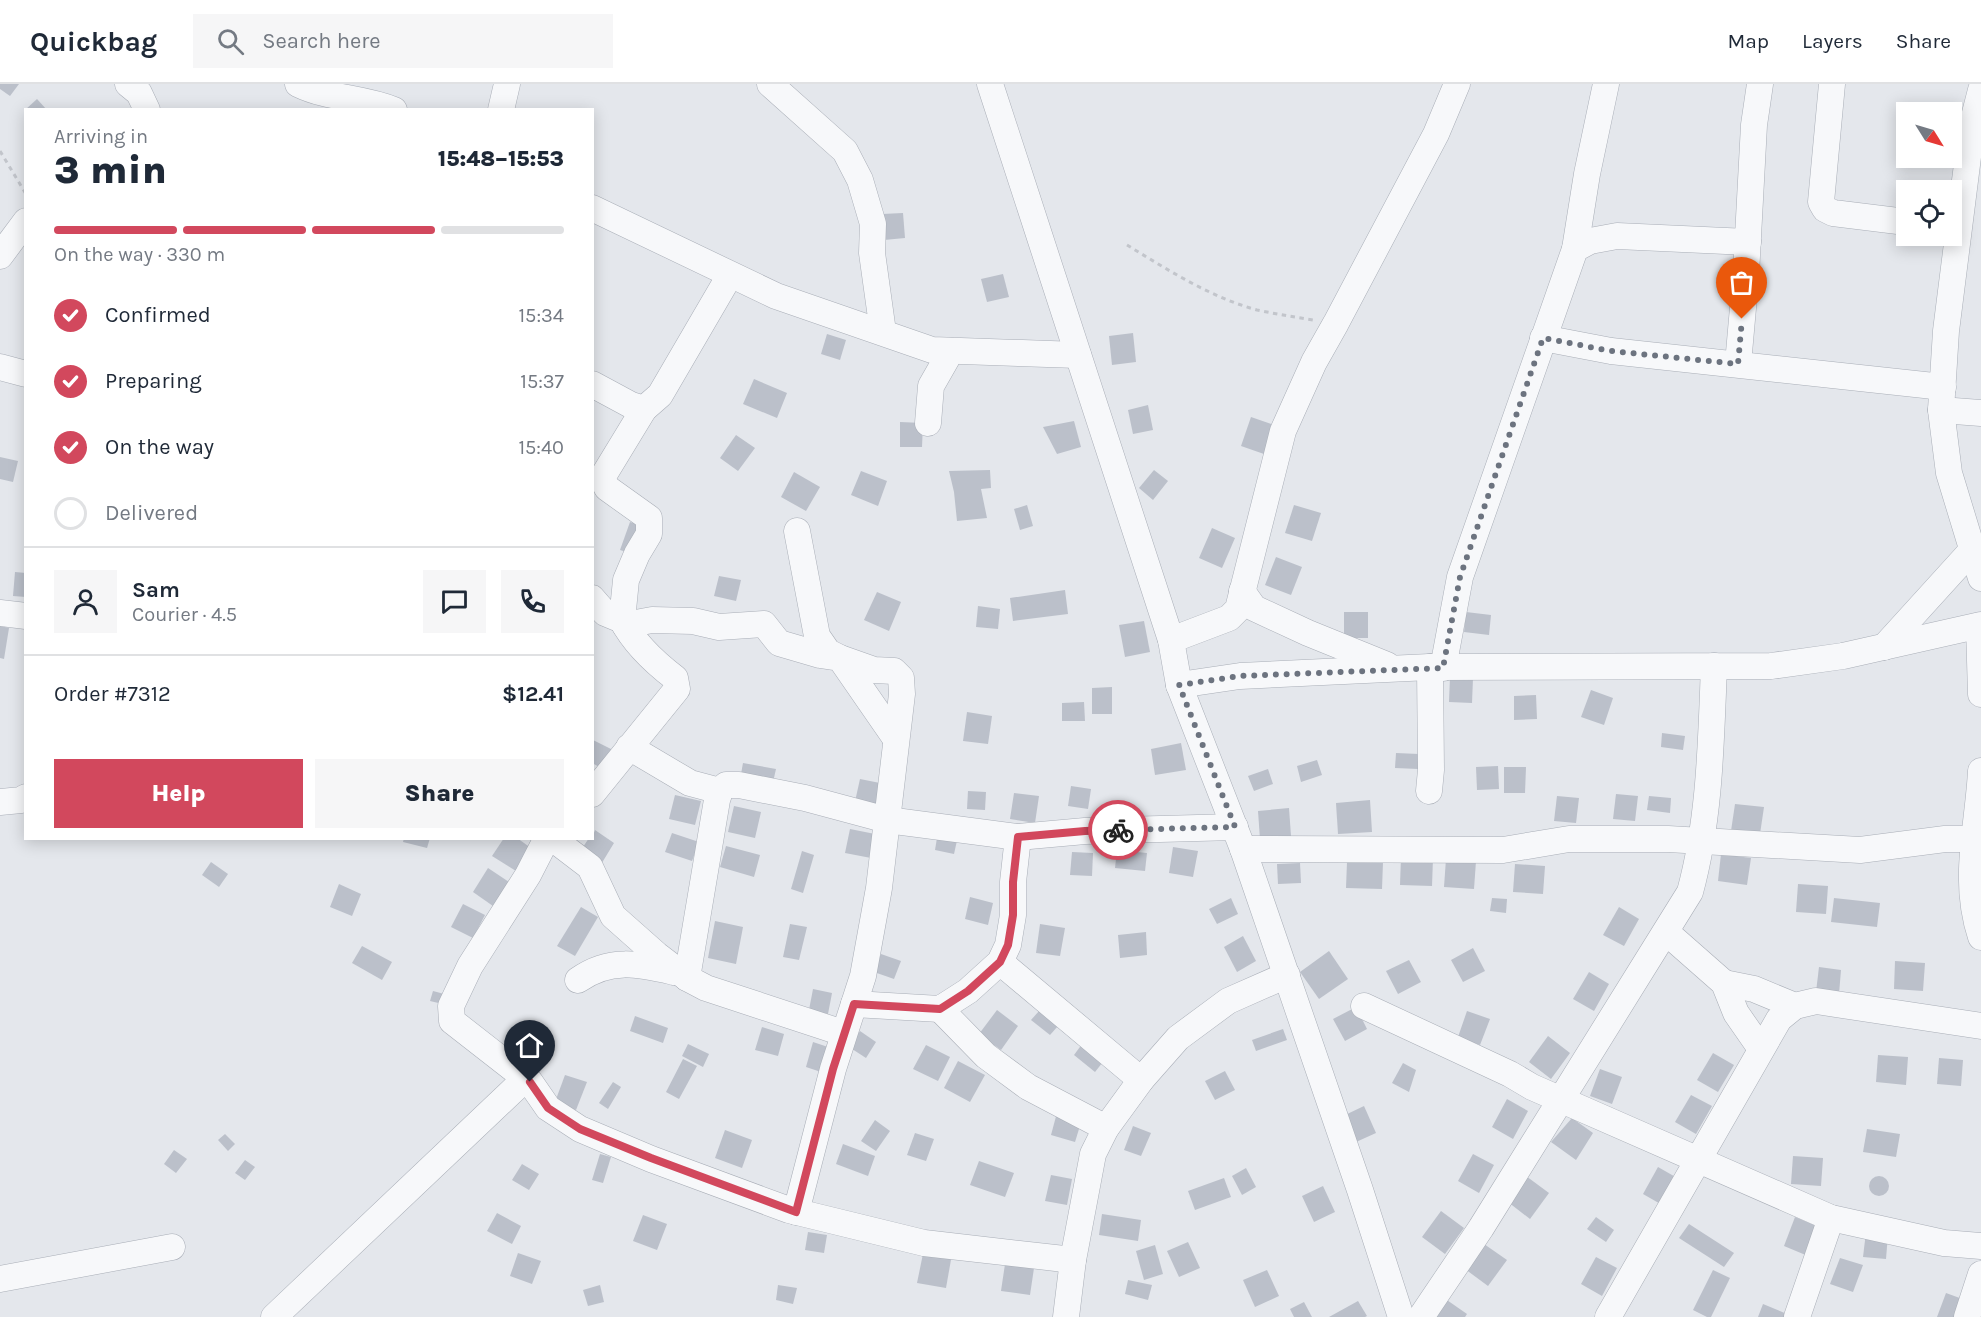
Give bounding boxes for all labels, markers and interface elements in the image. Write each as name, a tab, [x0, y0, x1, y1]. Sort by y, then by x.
search box	[193, 14, 613, 68]
text: Quickbag	[30, 25, 157, 58]
icon: search	[214, 25, 247, 58]
text: Search here	[262, 28, 381, 54]
text: Map	[1727, 29, 1769, 53]
text: Layers	[1802, 29, 1863, 53]
text: Share	[1896, 29, 1951, 53]
north arrow	[1896, 102, 1962, 168]
map controls	[1896, 102, 1962, 246]
text: Arriving in	[54, 125, 148, 148]
text: 15:48–15:53	[438, 146, 564, 172]
text: 3 min	[54, 147, 167, 193]
button: locate	[1896, 180, 1962, 246]
text: On the way · 330 m	[54, 243, 225, 266]
pin	[1716, 257, 1767, 319]
icon: bag	[1725, 266, 1758, 299]
icon: check	[54, 299, 87, 332]
text: Confirmed	[105, 302, 211, 328]
text: 15:34	[519, 304, 564, 327]
icon: check	[54, 365, 87, 398]
text: Preparing	[105, 368, 202, 394]
text: 15:37	[520, 370, 564, 393]
icon: check	[54, 431, 87, 464]
text: On the way	[105, 434, 214, 460]
text: 15:40	[518, 436, 564, 459]
text: Delivered	[105, 500, 198, 526]
button: person	[54, 570, 117, 633]
button: chat	[423, 570, 486, 633]
button: phone	[501, 570, 564, 633]
text: Sam	[132, 577, 180, 603]
text: Courier · 4.5	[132, 603, 237, 626]
text: Order #7312	[54, 681, 171, 707]
text: $12.41	[502, 681, 564, 707]
button: Help	[54, 759, 303, 828]
button: Share	[315, 759, 564, 828]
courier	[1088, 800, 1148, 860]
icon: bike	[1102, 814, 1135, 847]
pin	[504, 1020, 555, 1082]
icon: home	[513, 1029, 546, 1062]

